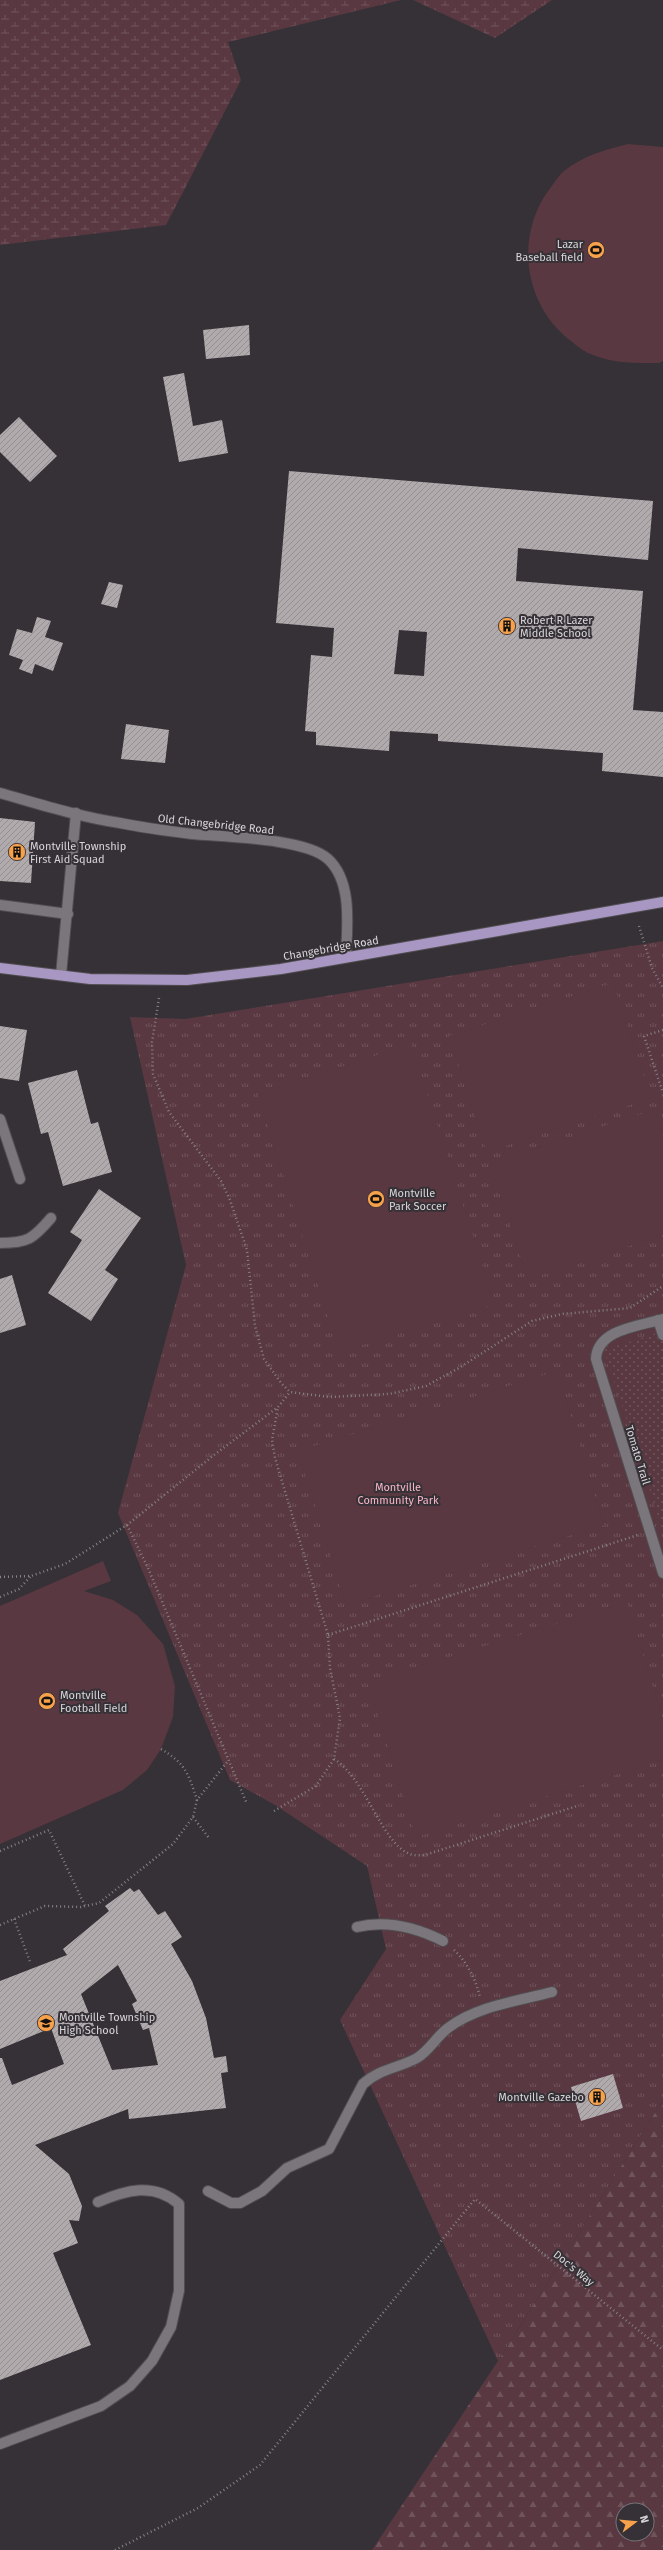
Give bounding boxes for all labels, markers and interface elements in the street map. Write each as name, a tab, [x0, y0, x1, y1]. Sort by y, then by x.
place label: Lazar Baseball field	[516, 238, 584, 264]
sports icon: Lazar Baseball field	[586, 240, 606, 260]
place label: Robert R Lazer Middle School	[520, 614, 593, 640]
building icon: Robert R Lazer Middle School	[497, 616, 517, 636]
street label: Old Changebridge Road	[157, 812, 275, 837]
place label: Montville Township First Aid Squad	[30, 840, 126, 866]
building icon: Montville Township First Aid Squad	[7, 842, 27, 862]
street label: Changebridge Road	[282, 934, 380, 963]
place label: Montville Park Soccer	[389, 1187, 447, 1213]
sports icon: Montville Park Soccer	[366, 1189, 386, 1209]
street label: Tomato Trail	[622, 1424, 653, 1486]
park label: Montville Community Park	[357, 1481, 439, 1507]
place label: Montville Football Field	[60, 1689, 127, 1715]
sports icon: Montville Football Field	[37, 1691, 57, 1711]
place label: Montville Township High School	[59, 2011, 155, 2037]
school or university icon: Montville Township High School	[36, 2013, 56, 2033]
building icon: Montville Gazebo	[587, 2087, 607, 2107]
place label: Montville Gazebo	[498, 2091, 584, 2104]
street label: Doc's Way	[551, 2248, 597, 2289]
north arrow	[615, 2502, 655, 2542]
text: N	[637, 2514, 651, 2525]

